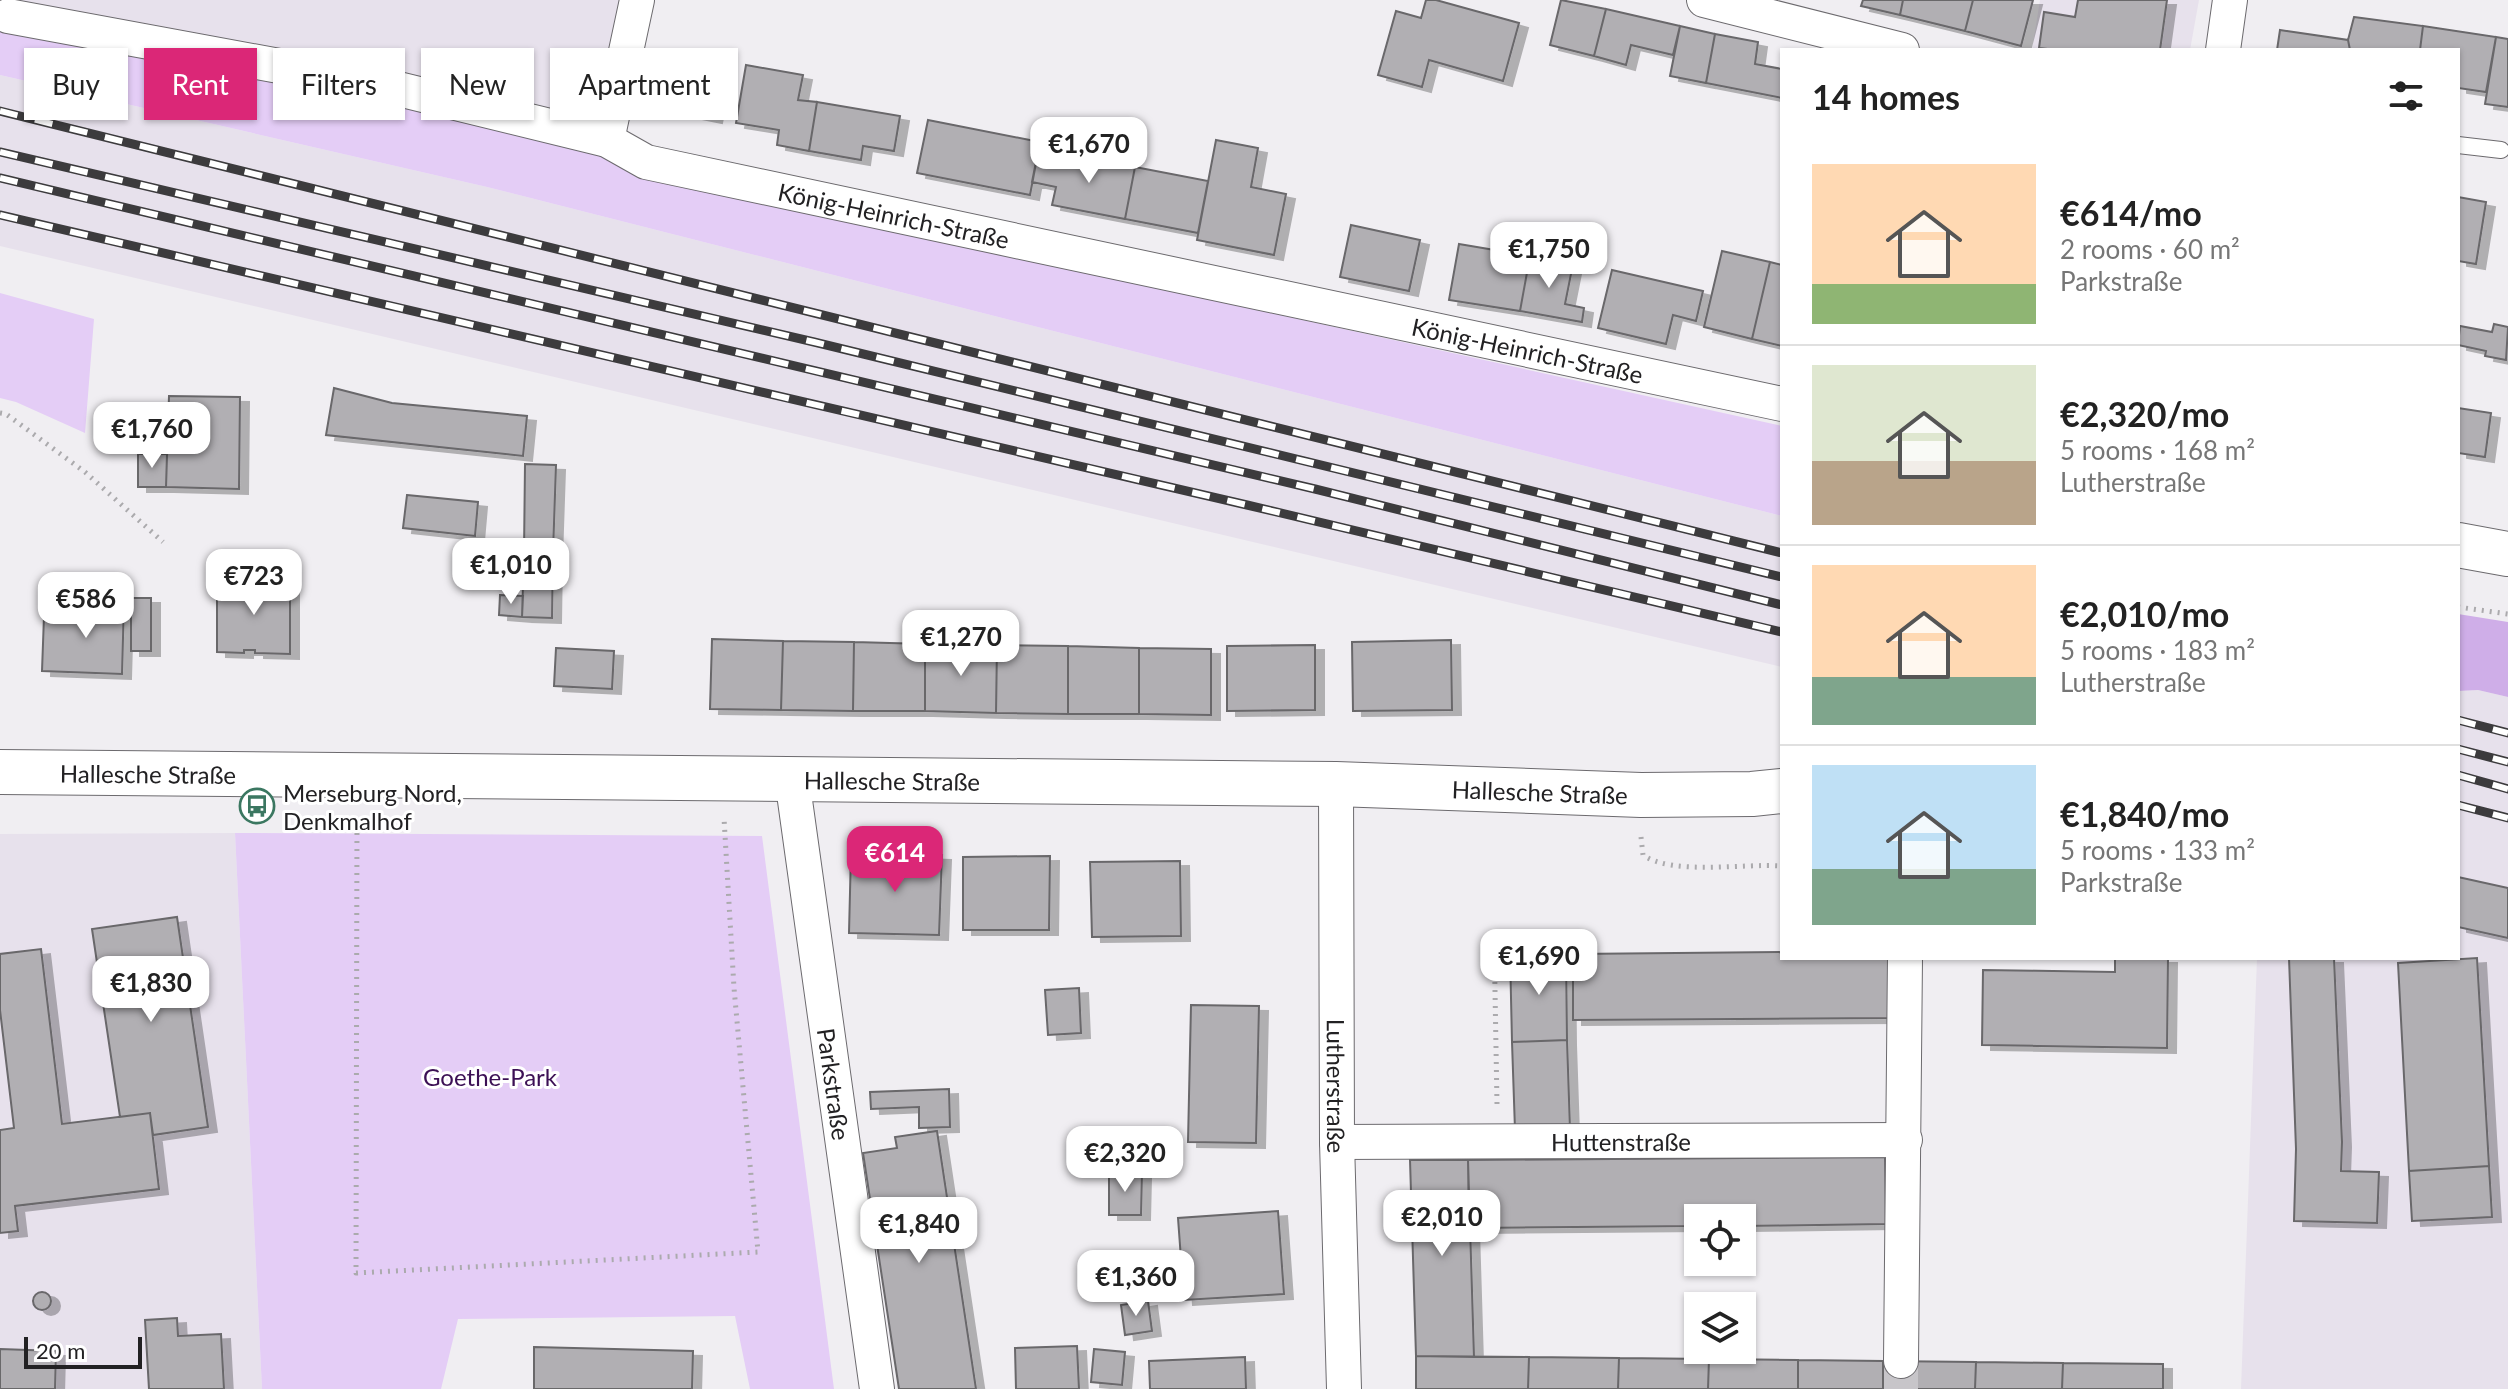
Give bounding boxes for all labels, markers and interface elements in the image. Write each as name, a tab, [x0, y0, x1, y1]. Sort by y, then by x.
chip: Buy	[24, 48, 128, 120]
chip: Rent	[144, 48, 257, 120]
chip: Filters	[273, 48, 405, 120]
chip: New	[421, 48, 534, 120]
chip: Apartment	[550, 48, 738, 120]
icon: filters	[2384, 74, 2428, 118]
text: 14 homes	[1812, 76, 1960, 117]
pin: €1,670	[1024, 117, 1154, 185]
text: €1,670	[1048, 127, 1130, 159]
street label: König-Heinrich-Straße	[776, 176, 1012, 253]
text: €614/mo	[2060, 192, 2202, 233]
icon: home	[1876, 196, 1972, 292]
pin: €1,750	[1484, 222, 1614, 290]
text: €1,750	[1508, 232, 1590, 264]
text: 2 rooms · 60 m²	[2060, 233, 2240, 265]
text: Parkstraße	[2060, 265, 2182, 297]
street label: König-Heinrich-Straße	[1409, 311, 1646, 389]
text: €2,320/mo	[2060, 393, 2229, 434]
icon: home	[1876, 397, 1972, 493]
pin: €1,760	[87, 402, 217, 470]
text: €1,760	[111, 412, 193, 444]
text: 5 rooms · 168 m²	[2060, 434, 2255, 466]
text: Lutherstraße	[2060, 466, 2206, 498]
pin: €1,010	[446, 538, 576, 606]
text: €1,010	[470, 548, 552, 580]
pin: €723	[207, 549, 301, 617]
text: €723	[224, 559, 284, 591]
pin: €586	[39, 572, 133, 640]
text: €586	[56, 582, 116, 614]
text: €2,010/mo	[2060, 593, 2229, 634]
icon: home	[1876, 597, 1972, 693]
pin: €1,270	[896, 610, 1026, 678]
text: €1,270	[920, 620, 1002, 652]
text: 5 rooms · 183 m²	[2060, 634, 2255, 666]
text: Lutherstraße	[2060, 666, 2206, 698]
street label: Hallesche Straße	[60, 758, 236, 789]
street label: Hallesche Straße	[804, 765, 980, 795]
street label: Hallesche Straße	[1451, 774, 1628, 809]
place label: Merseburg Nord, Denkmalhof	[283, 778, 462, 835]
bus stop icon: Merseburg Nord, Denkmalhof	[238, 787, 276, 825]
text: €1,840/mo	[2060, 793, 2229, 834]
icon: home	[1876, 797, 1972, 893]
pin: €614	[848, 826, 942, 894]
text: 5 rooms · 133 m²	[2060, 834, 2255, 866]
text: €614	[865, 836, 925, 868]
text: Parkstraße	[2060, 866, 2182, 898]
pin: €1,690	[1474, 929, 1604, 997]
text: €1,690	[1498, 939, 1580, 971]
pin: €1,830	[86, 956, 216, 1024]
text: €1,830	[110, 966, 192, 998]
street label: Lutherstraße	[1322, 1019, 1352, 1154]
street label: Parkstraße	[812, 1026, 857, 1142]
park label: Goethe-Park	[423, 1062, 558, 1091]
pin: €2,320	[1060, 1126, 1190, 1194]
street label: Huttenstraße	[1551, 1126, 1691, 1156]
text: €2,320	[1084, 1136, 1166, 1168]
pin: €2,010	[1377, 1190, 1507, 1258]
pin: €1,840	[854, 1197, 984, 1265]
text: €2,010	[1401, 1200, 1483, 1232]
map controls	[1684, 1204, 1756, 1364]
button: locate	[1684, 1204, 1756, 1276]
text: €1,840	[878, 1207, 960, 1239]
pin: €1,360	[1071, 1250, 1201, 1318]
text: €1,360	[1095, 1260, 1177, 1292]
button: layers	[1684, 1292, 1756, 1364]
scale bar	[24, 1333, 142, 1369]
text: 20 m	[36, 1337, 85, 1364]

